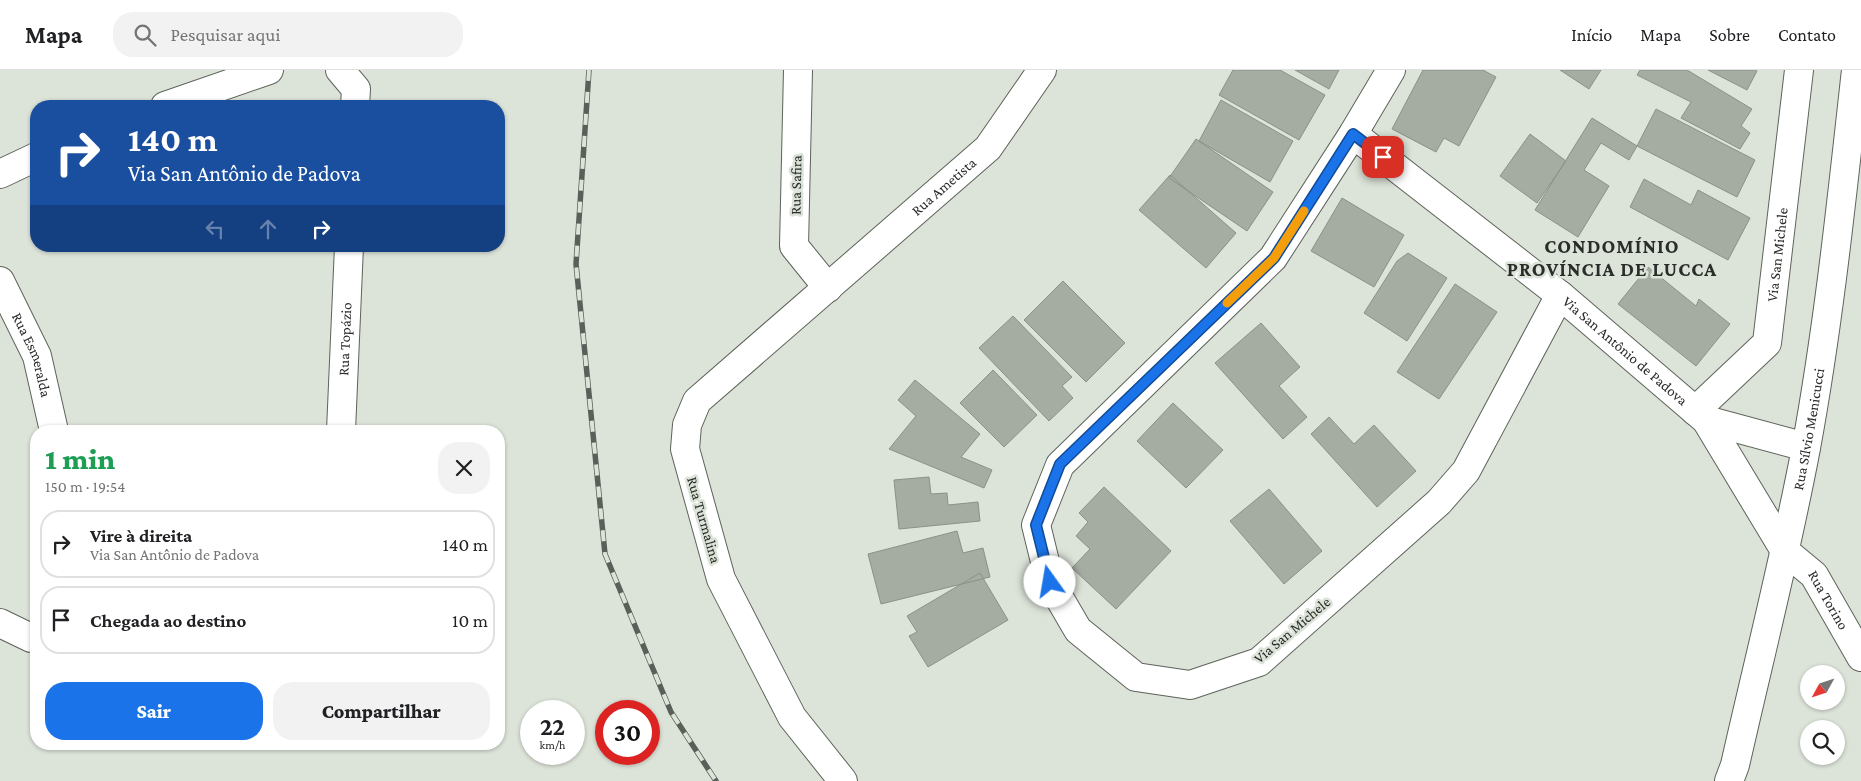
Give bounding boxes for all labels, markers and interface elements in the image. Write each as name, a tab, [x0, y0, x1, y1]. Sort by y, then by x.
search box	[113, 12, 463, 57]
text: Mapa	[25, 21, 83, 48]
icon: search	[131, 21, 159, 49]
text: Pesquisar aqui	[171, 24, 280, 45]
text: Início	[1571, 25, 1612, 45]
text: Mapa	[1640, 25, 1681, 45]
text: Sobre	[1709, 25, 1750, 45]
text: Contato	[1778, 25, 1836, 45]
icon: right	[45, 120, 110, 185]
text: 140 m	[128, 120, 218, 159]
pin	[1362, 136, 1404, 178]
icon: arrive	[1369, 143, 1397, 171]
street label: Rua Ametista	[908, 154, 979, 219]
street label: Rua Safira	[787, 155, 805, 215]
text: Via San Antônio de Padova	[128, 161, 361, 186]
street label: Via San Michele	[1764, 206, 1791, 303]
icon: left	[201, 215, 229, 243]
icon: ahead	[254, 215, 282, 243]
icon: right	[307, 215, 335, 243]
district label: CONDOMÍNIO PROVÍNCIA DE LUCCA	[1507, 235, 1717, 280]
street label: Via San Antônio de Padova	[1560, 293, 1691, 409]
street label: Rua Topázio	[335, 302, 355, 376]
street label: Rua Esmeralda	[9, 310, 54, 399]
street label: Rua Sílvio Menicucci	[1790, 367, 1827, 492]
text: 1 min	[45, 442, 115, 475]
button: close	[438, 442, 490, 494]
street label: Rua Turmalina	[684, 475, 724, 565]
text: 150 m · 19:54	[45, 478, 125, 495]
text: Vire à direita	[90, 525, 192, 546]
icon: right	[47, 530, 75, 558]
text: 140 m	[442, 534, 488, 555]
text: Via San Antônio de Padova	[90, 546, 259, 563]
position arrow	[1023, 555, 1075, 607]
street label: Rua Torino	[1805, 568, 1852, 633]
street label: Via San Michele	[1251, 593, 1334, 667]
icon: arrive	[47, 606, 75, 634]
text: Chegada ao destino	[90, 610, 246, 631]
text: 10 m	[452, 610, 488, 631]
north arrow	[1800, 665, 1845, 710]
map controls	[1800, 665, 1845, 765]
button: Sair	[45, 682, 263, 740]
button: Compartilhar	[273, 682, 490, 740]
speed limit sign: 30	[595, 700, 660, 765]
text: 22	[540, 713, 565, 740]
button: search	[1800, 720, 1845, 765]
text: km/h	[540, 738, 565, 752]

